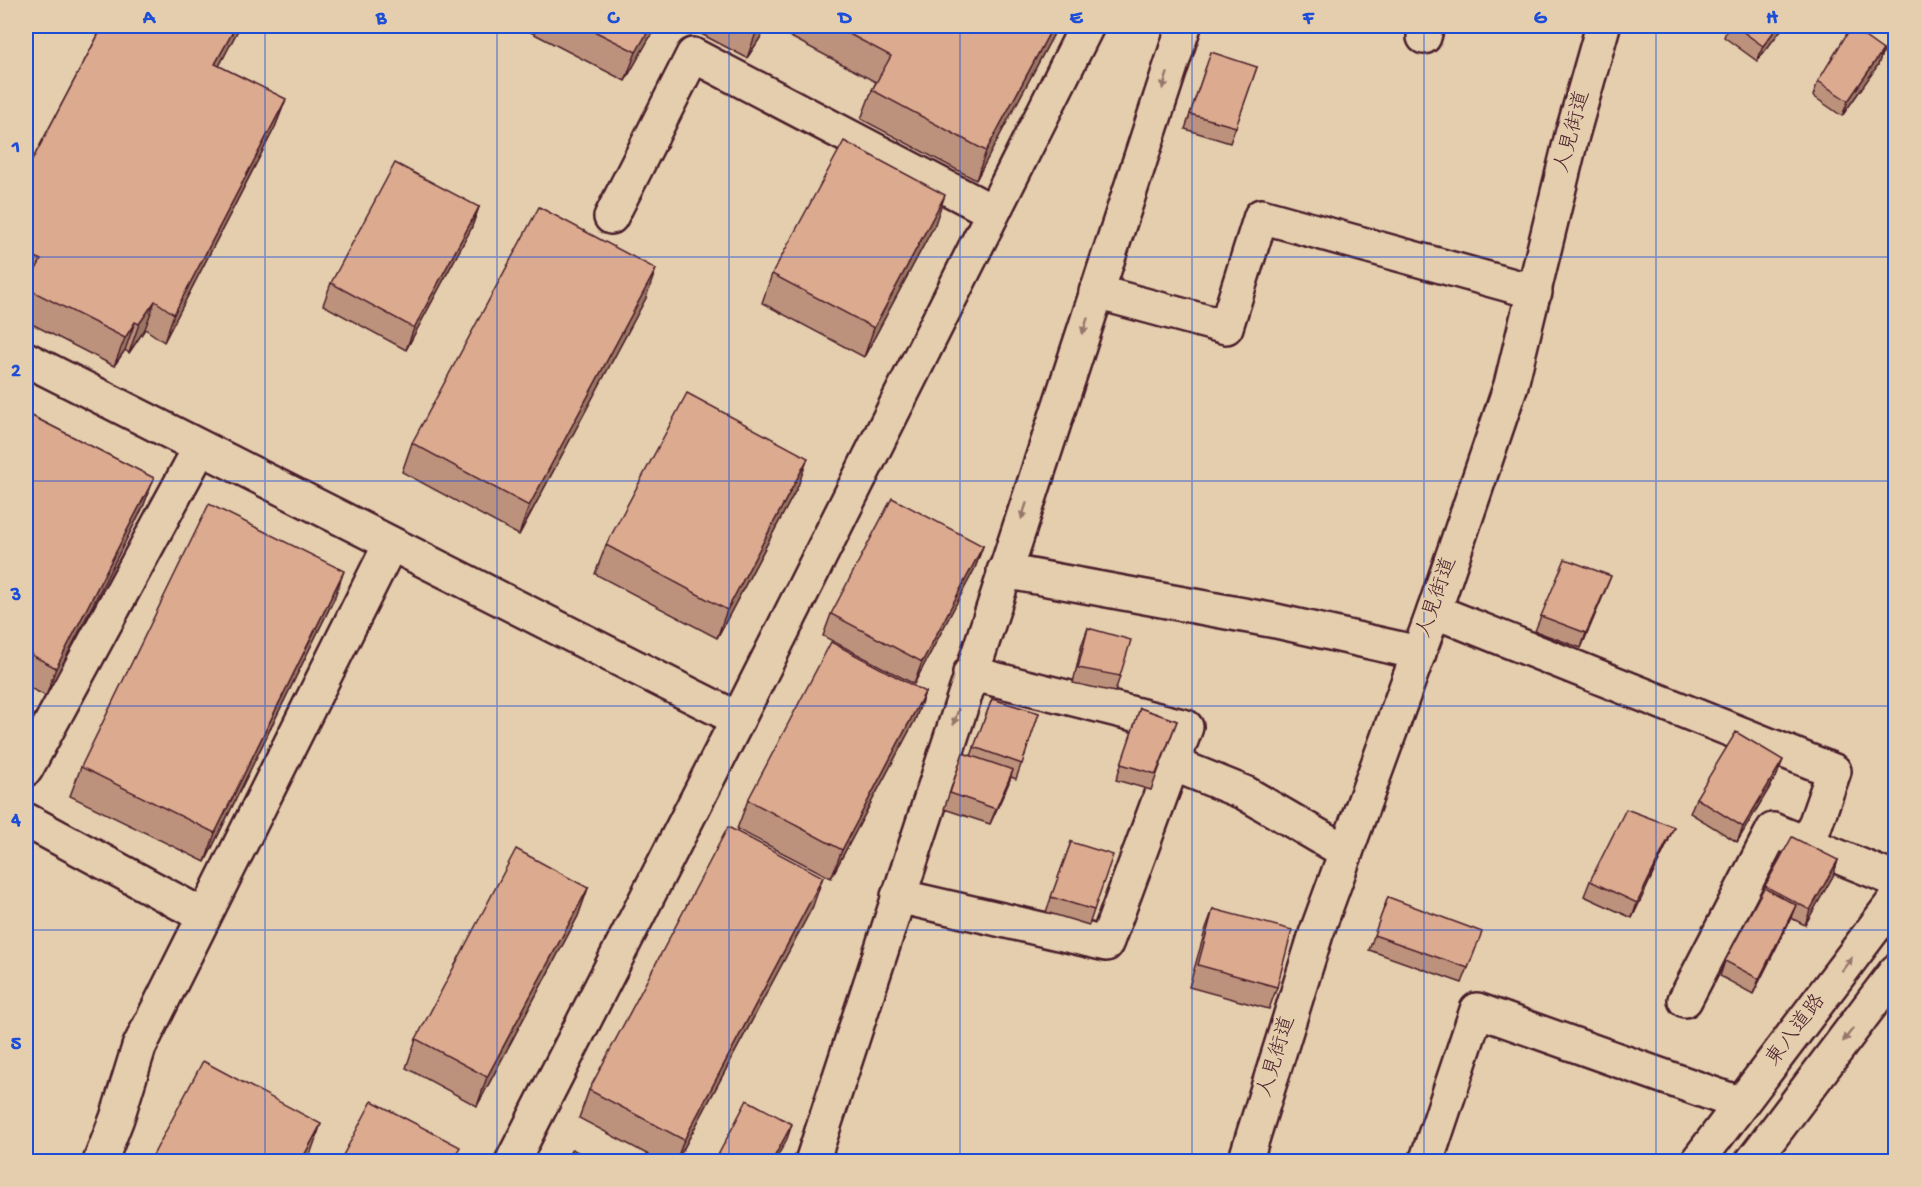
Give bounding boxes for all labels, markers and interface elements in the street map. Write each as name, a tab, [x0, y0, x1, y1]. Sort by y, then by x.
text: A	[142, 8, 157, 31]
text: B	[375, 8, 387, 31]
text: C	[607, 8, 621, 31]
text: D	[836, 8, 852, 31]
text: E	[1070, 8, 1084, 31]
text: F	[1302, 8, 1315, 31]
text: G	[1534, 8, 1548, 31]
text: H	[1766, 8, 1778, 31]
one-way arrow	[1160, 72, 1170, 90]
street label: 人見街道	[1550, 88, 1597, 176]
text: 1	[11, 137, 20, 160]
one-way arrow	[1080, 317, 1089, 335]
text: 2	[11, 361, 21, 384]
one-way arrow	[1019, 502, 1028, 520]
street label: 人見街道	[1412, 554, 1463, 642]
text: 3	[10, 585, 21, 608]
one-way arrow	[951, 708, 960, 726]
text: 4	[10, 810, 21, 833]
one-way arrow	[1840, 956, 1853, 972]
street label: 東八道路	[1760, 989, 1832, 1072]
street label: 人見街道	[1253, 1013, 1302, 1101]
one-way arrow	[1842, 1027, 1854, 1042]
text: 5	[11, 1034, 22, 1057]

